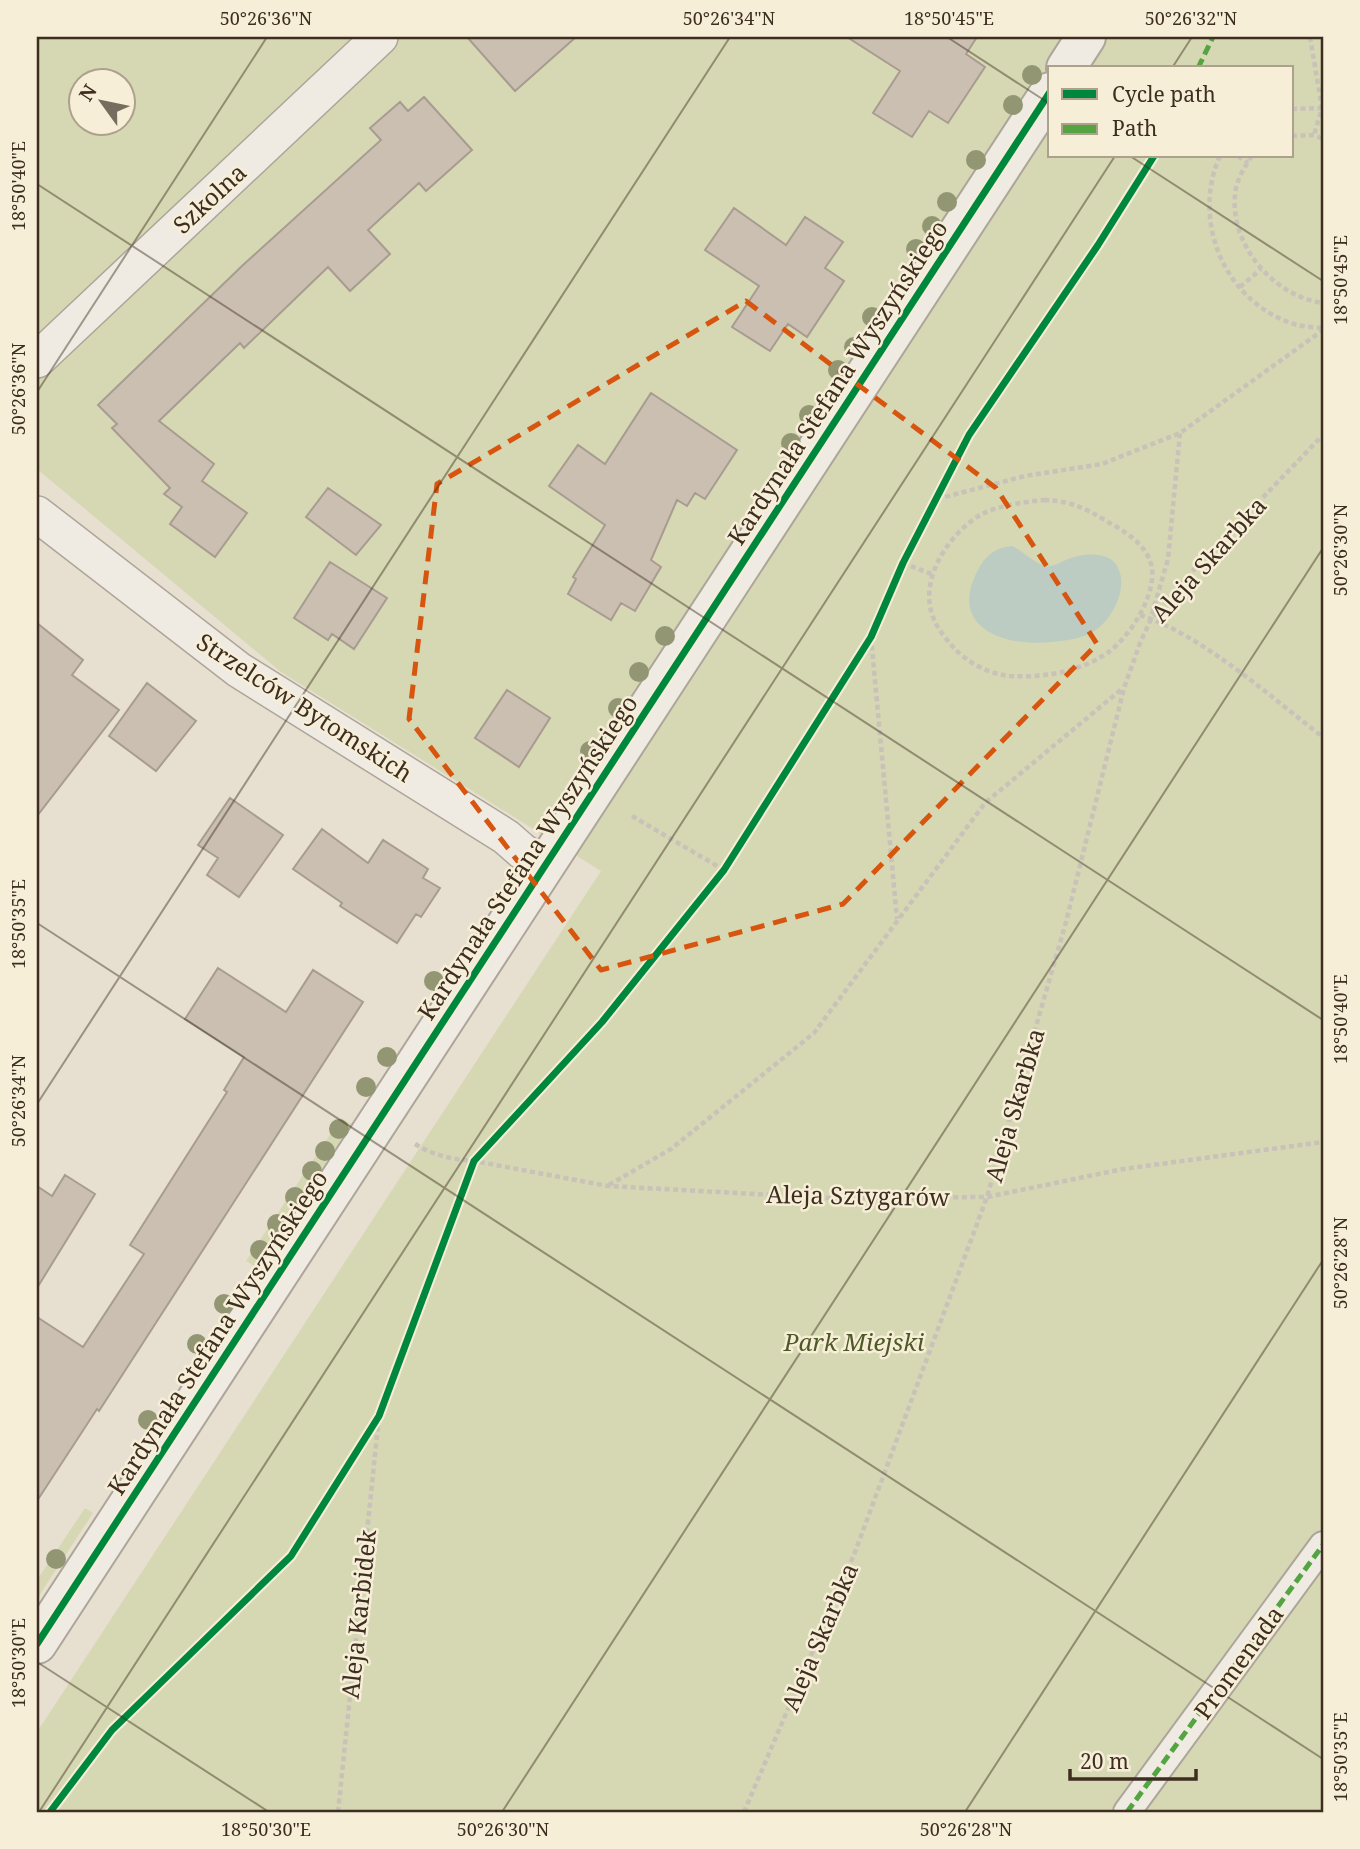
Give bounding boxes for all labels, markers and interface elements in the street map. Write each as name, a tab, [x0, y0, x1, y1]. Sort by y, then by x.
text: 50°26'36"N	[220, 6, 313, 30]
text: 50°26'34"N	[683, 6, 776, 30]
text: 18°50'45"E	[904, 6, 994, 30]
text: 50°26'32"N	[1145, 6, 1238, 30]
north arrow	[66, 66, 136, 136]
legend	[1048, 66, 1294, 158]
text: N	[73, 79, 103, 106]
text: Cycle path	[1112, 80, 1216, 108]
text: Path	[1112, 114, 1157, 142]
text: 18°50'40"E	[6, 141, 30, 231]
street label: Szkolna	[165, 156, 253, 240]
street label: Kardynała Stefana Wyszyńskiego	[719, 213, 955, 551]
text: 18°50'45"E	[1328, 235, 1352, 325]
text: 50°26'36"N	[6, 342, 30, 435]
street label: Aleja Skarbka	[1143, 489, 1273, 629]
text: 50°26'30"N	[1328, 503, 1352, 596]
street label: Strzelców Bytomskich	[191, 625, 419, 789]
street label: Kardynała Stefana Wyszyńskiego	[409, 688, 645, 1026]
text: 18°50'35"E	[6, 879, 30, 969]
text: 18°50'40"E	[1328, 974, 1352, 1064]
street label: Aleja Skarbka	[976, 1024, 1052, 1186]
text: 50°26'34"N	[6, 1054, 30, 1147]
street label: Kardynała Stefana Wyszyńskiego	[99, 1163, 335, 1501]
street label: Aleja Sztygarów	[766, 1177, 950, 1213]
text: 50°26'28"N	[1328, 1216, 1352, 1309]
park label: Park Miejski	[783, 1325, 924, 1358]
street label: Aleja Karbidek	[333, 1527, 383, 1700]
street label: Aleja Skarbka	[773, 1558, 865, 1716]
street label: Promenada	[1186, 1599, 1290, 1725]
text: 18°50'30"E	[6, 1618, 30, 1708]
text: 18°50'35"E	[1328, 1712, 1352, 1802]
scale bar	[1070, 1737, 1196, 1781]
text: 20 m	[1080, 1747, 1129, 1775]
text: 18°50'30"E	[221, 1817, 311, 1841]
text: 50°26'30"N	[457, 1817, 550, 1841]
text: 50°26'28"N	[920, 1817, 1013, 1841]

